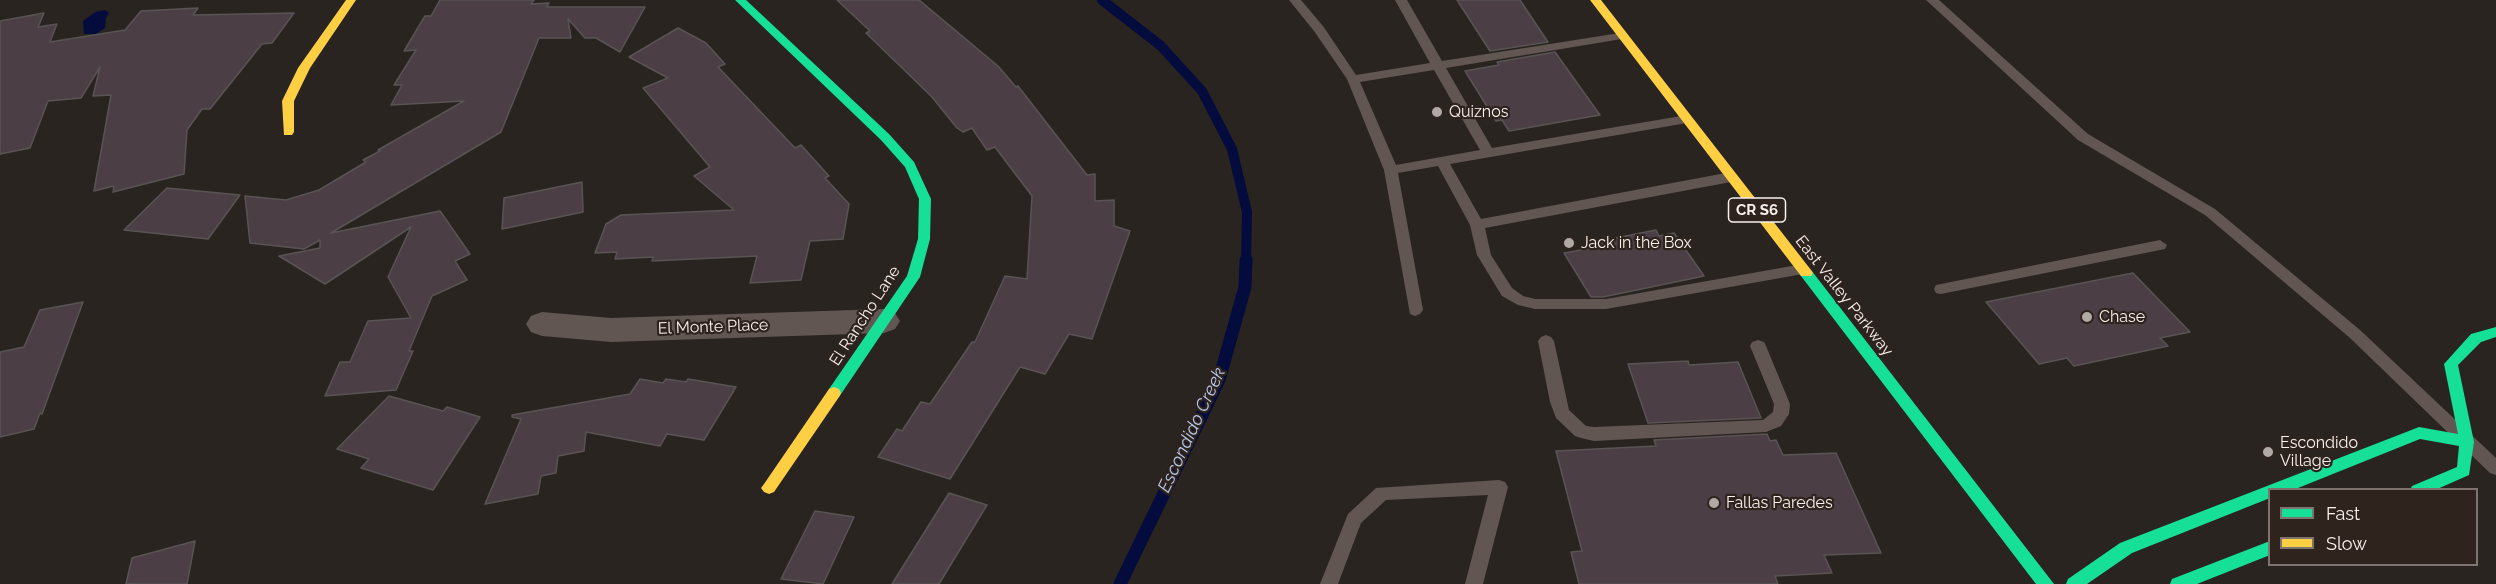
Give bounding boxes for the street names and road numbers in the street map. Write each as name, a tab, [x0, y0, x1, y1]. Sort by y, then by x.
road number: CR S6	[1728, 198, 1786, 222]
street label: East Valley Parkway	[1791, 232, 1897, 360]
street label: El Rancho Lane	[826, 263, 904, 369]
street label: El Monte Place	[657, 315, 769, 339]

